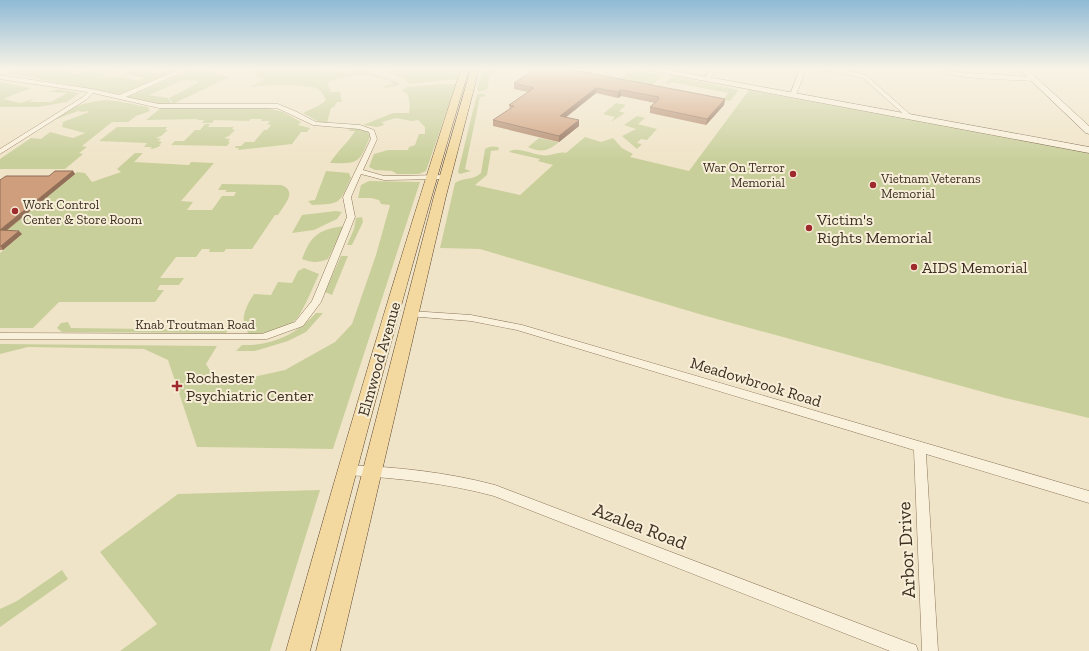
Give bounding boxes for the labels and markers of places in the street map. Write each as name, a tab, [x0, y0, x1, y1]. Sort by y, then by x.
place label: War On Terror Memorial	[703, 160, 786, 190]
marker: War On Terror Memorial	[788, 169, 798, 179]
place label: Vietnam Veterans Memorial	[880, 171, 981, 201]
marker: Vietnam Veterans Memorial	[868, 180, 878, 190]
place label: Work Control Center & Store Room	[23, 197, 143, 227]
marker: Work Control Center & Store Room	[10, 206, 20, 216]
place label: Victim's Rights Memorial	[816, 210, 932, 247]
marker: Victim's Rights Memorial	[804, 223, 814, 233]
place label: AIDS Memorial	[922, 258, 1027, 277]
marker: AIDS Memorial	[909, 262, 919, 272]
place label: Rochester Psychiatric Center	[186, 368, 314, 405]
marker: Rochester Psychiatric Center	[171, 380, 183, 392]

